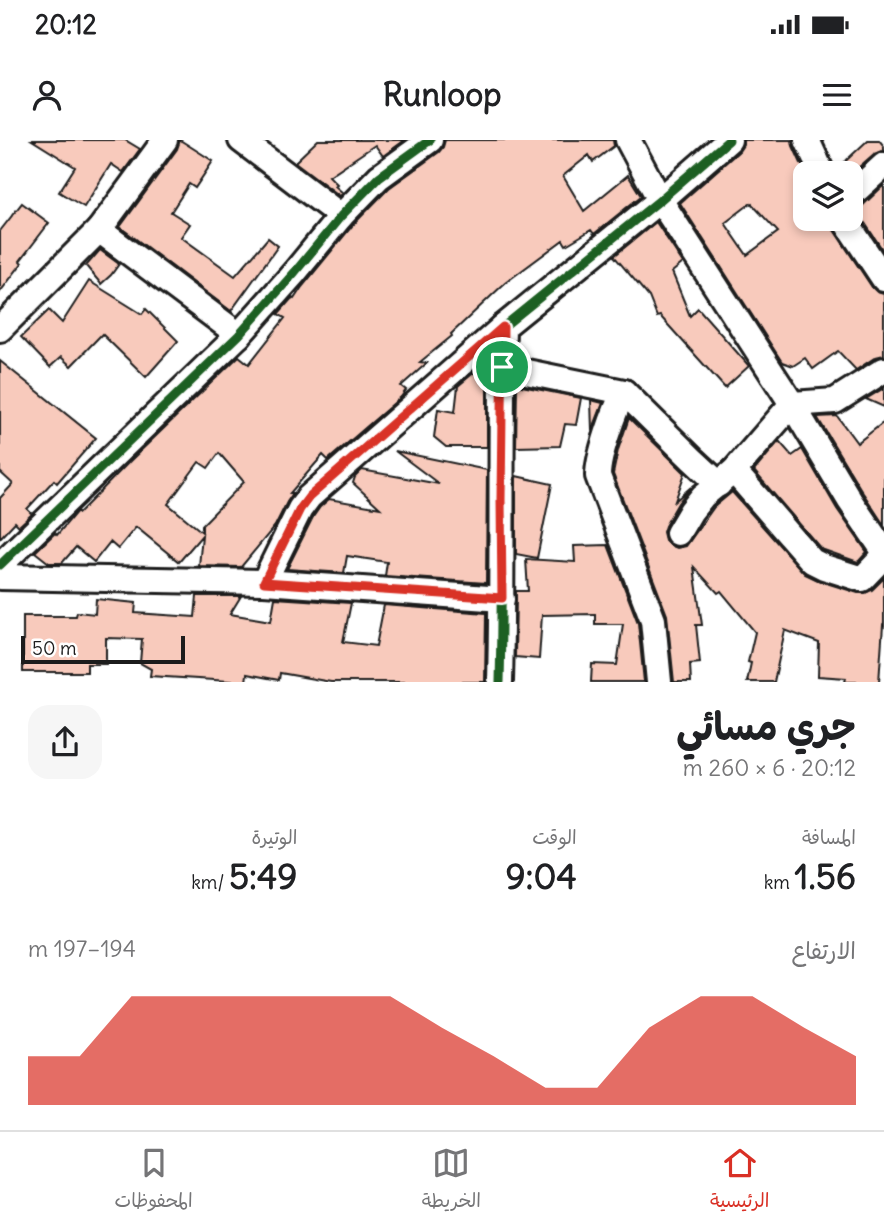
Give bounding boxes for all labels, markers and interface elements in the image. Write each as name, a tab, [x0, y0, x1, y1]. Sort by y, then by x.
text: 20:12	[35, 8, 97, 41]
text: Runloop	[383, 74, 501, 115]
icon: person	[28, 76, 66, 114]
icon: menu	[818, 76, 856, 114]
map controls	[793, 161, 863, 231]
button: layers	[793, 161, 863, 231]
pin	[472, 337, 532, 397]
icon: arrive	[483, 348, 521, 386]
scale bar	[21, 633, 186, 665]
text: 50 m	[32, 636, 77, 660]
text: جري مسائي	[676, 703, 856, 750]
button: share	[28, 705, 102, 779]
text: 20:12 · 6 × 260 m	[683, 753, 856, 782]
text: الوتيرة	[251, 825, 297, 849]
text: الوقت	[532, 825, 577, 849]
text: المسافة	[802, 825, 856, 849]
text: 5:49	[229, 854, 297, 898]
text: 9:04	[505, 854, 577, 898]
text: 1.56	[795, 854, 856, 898]
text: /km	[191, 870, 229, 894]
text: km	[764, 870, 795, 894]
text: 194–197 m	[28, 934, 136, 963]
text: الارتفاع	[792, 936, 856, 965]
tab: المحفوظات	[114, 1144, 193, 1217]
tab: الخريطة	[422, 1144, 481, 1217]
tab: الرئيسية	[710, 1144, 770, 1217]

